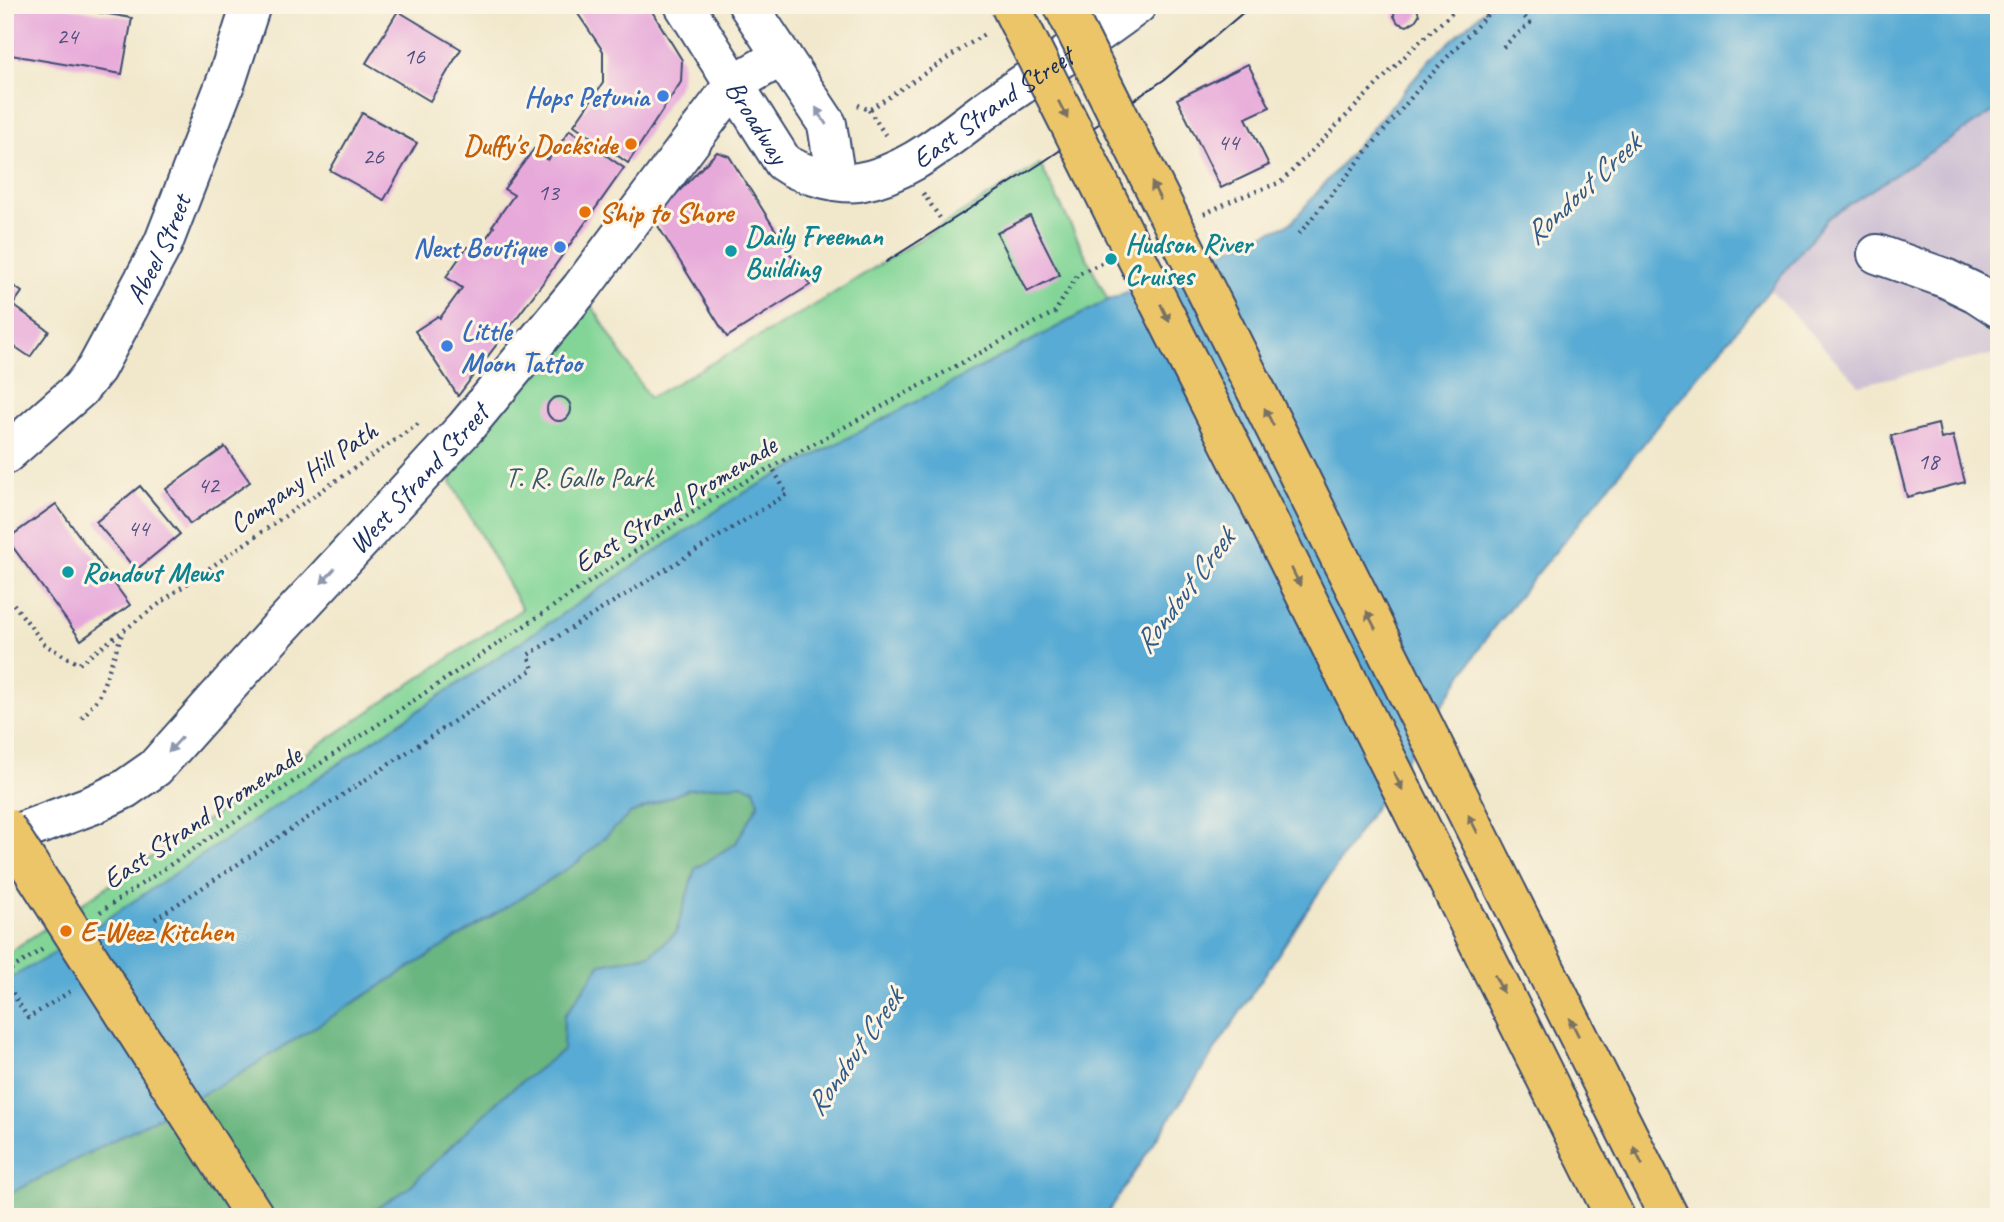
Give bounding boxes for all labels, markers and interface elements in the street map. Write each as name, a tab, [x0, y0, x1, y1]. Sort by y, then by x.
house number: 24	[56, 21, 80, 51]
street label: East Strand Street	[905, 36, 1083, 176]
house number: 16	[403, 41, 426, 71]
street label: Broadway	[718, 73, 798, 172]
place label: Hops Petunia	[524, 79, 652, 114]
marker: Hops Petunia	[655, 88, 671, 104]
one-way arrow	[1058, 100, 1069, 120]
one-way arrow	[814, 106, 827, 125]
water label: Rondout Creek	[1516, 122, 1652, 253]
place label: Duffy's Dockside	[464, 127, 620, 162]
house number: 44	[1217, 127, 1241, 157]
marker: Duffy's Dockside	[623, 136, 639, 152]
house number: 26	[362, 141, 385, 171]
house number: 13	[537, 177, 561, 207]
one-way arrow	[1151, 181, 1162, 201]
street label: Abeel Street	[117, 187, 199, 309]
place label: Ship to Shore	[599, 195, 736, 230]
marker: Ship to Shore	[577, 204, 593, 220]
place label: Daily Freeman Building	[745, 218, 884, 285]
place label: Hudson River Cruises	[1125, 226, 1255, 293]
place label: Next Boutique	[413, 230, 549, 265]
marker: Next Boutique	[552, 239, 568, 255]
marker: Daily Freeman Building	[723, 243, 739, 259]
marker: Hudson River Cruises	[1103, 251, 1119, 267]
one-way arrow	[1159, 303, 1171, 323]
place label: Little Moon Tattoo	[461, 313, 585, 380]
marker: Little Moon Tattoo	[439, 338, 455, 354]
street label: West Strand Street	[340, 393, 498, 561]
one-way arrow	[1264, 407, 1275, 427]
street label: Company Hill Path	[222, 412, 385, 541]
street label: East Strand Promenade	[567, 427, 784, 580]
house number: 18	[1917, 446, 1941, 476]
park label: T. R. Gallo Park	[505, 460, 656, 495]
house number: 42	[197, 470, 221, 500]
house number: 44	[127, 513, 151, 543]
water label: Rondout Creek	[1125, 517, 1246, 661]
place label: Rondout Mews	[82, 555, 225, 590]
marker: Rondout Mews	[60, 564, 76, 580]
one-way arrow	[320, 567, 336, 585]
one-way arrow	[1291, 567, 1302, 587]
one-way arrow	[1366, 610, 1377, 630]
one-way arrow	[167, 736, 183, 754]
street label: East Strand Promenade	[96, 737, 310, 896]
one-way arrow	[1392, 771, 1403, 791]
one-way arrow	[1467, 814, 1478, 834]
place label: E-Weez Kitchen	[80, 914, 235, 949]
marker: E-Weez Kitchen	[58, 923, 74, 939]
one-way arrow	[1494, 974, 1505, 994]
water label: Rondout Creek	[797, 977, 914, 1123]
one-way arrow	[1569, 1017, 1580, 1037]
one-way arrow	[1633, 1146, 1644, 1166]

